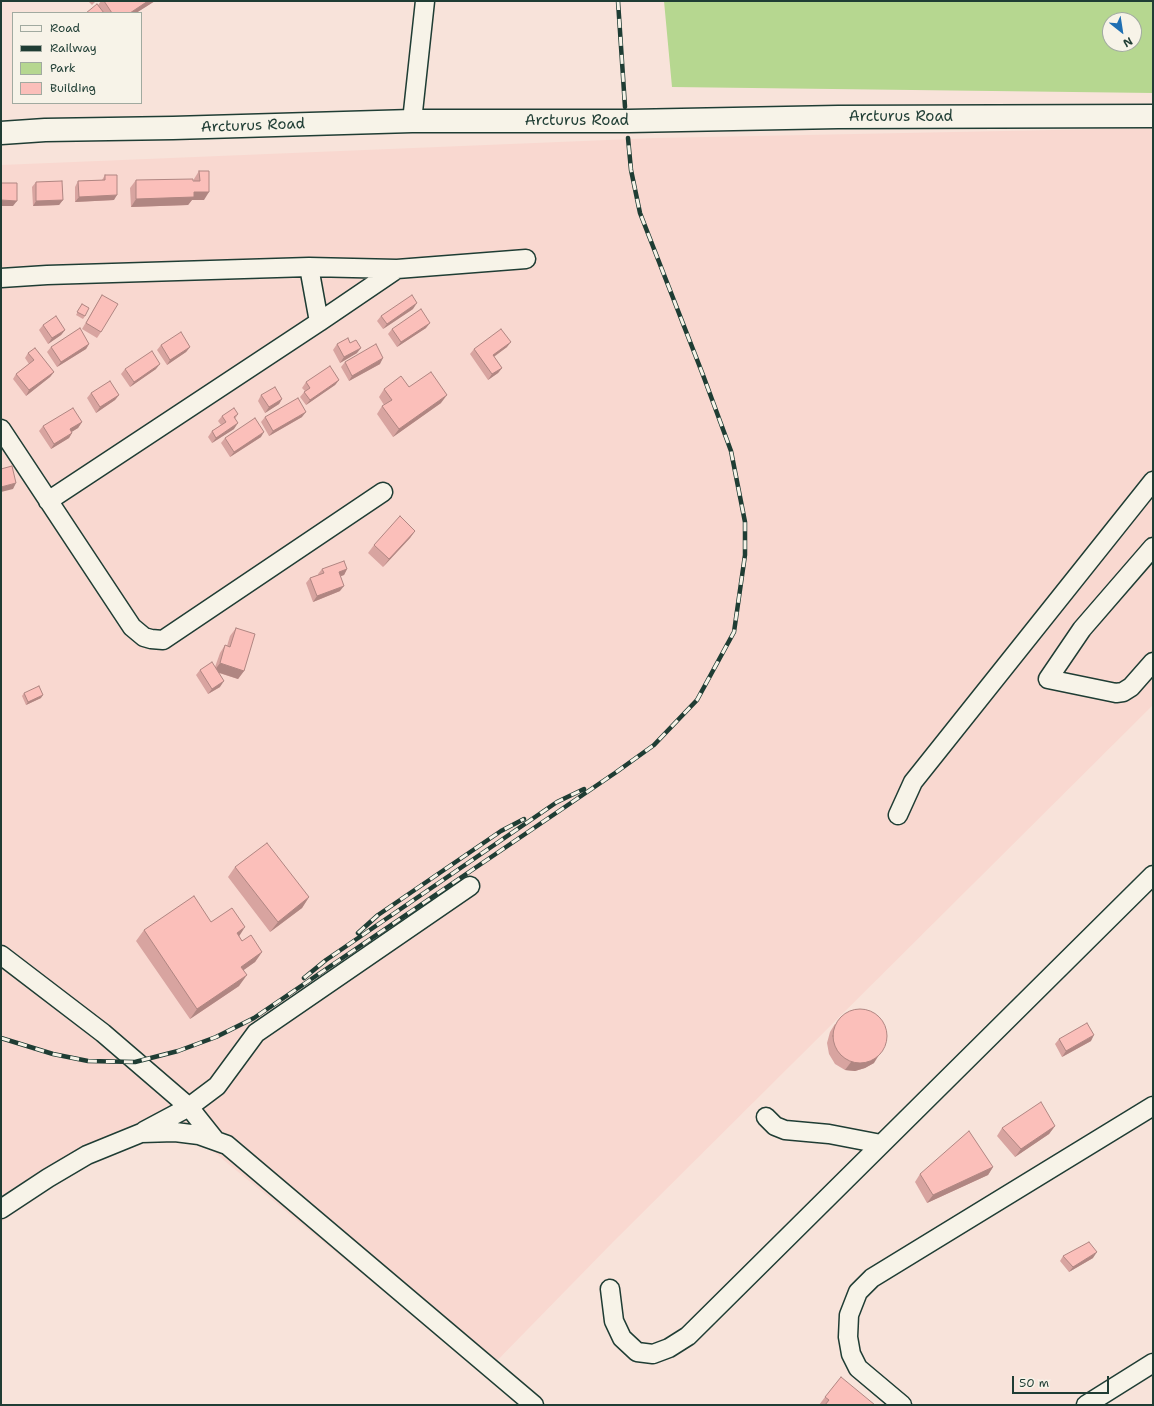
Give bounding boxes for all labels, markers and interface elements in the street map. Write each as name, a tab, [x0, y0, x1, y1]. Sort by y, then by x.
legend	[12, 12, 142, 104]
north arrow	[1102, 12, 1142, 52]
text: Road	[50, 20, 80, 36]
text: N	[1120, 33, 1135, 51]
text: Railway	[50, 40, 97, 56]
text: Park	[50, 60, 76, 76]
text: Building	[50, 80, 96, 96]
street label: Arcturus Road	[849, 108, 953, 126]
street label: Arcturus Road	[525, 112, 629, 130]
street label: Arcturus Road	[201, 115, 305, 137]
scale bar	[1014, 1368, 1111, 1394]
text: 50 m	[1019, 1375, 1049, 1391]

